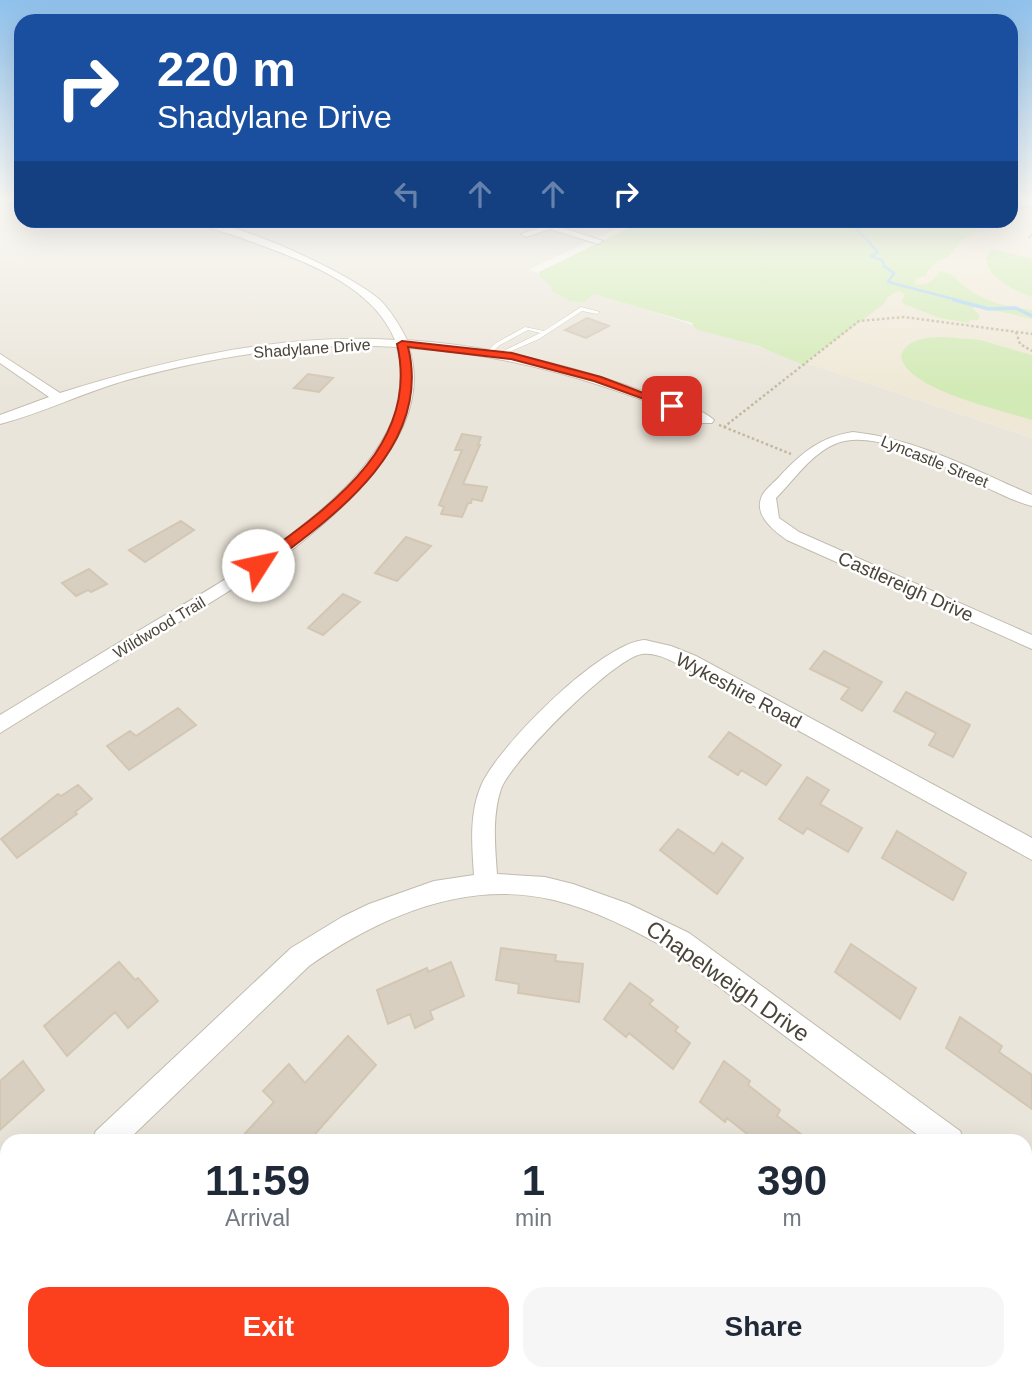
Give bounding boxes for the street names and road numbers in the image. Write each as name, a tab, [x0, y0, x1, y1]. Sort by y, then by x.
street label: Shadylane Drive	[253, 336, 371, 361]
street label: Lyncastle Street	[879, 432, 991, 491]
street label: Castlereigh Drive	[835, 547, 977, 626]
street label: Wildwood Trail	[110, 593, 208, 662]
street label: Wykeshire Road	[672, 648, 805, 732]
street label: Chapelweigh Drive	[641, 915, 815, 1047]

